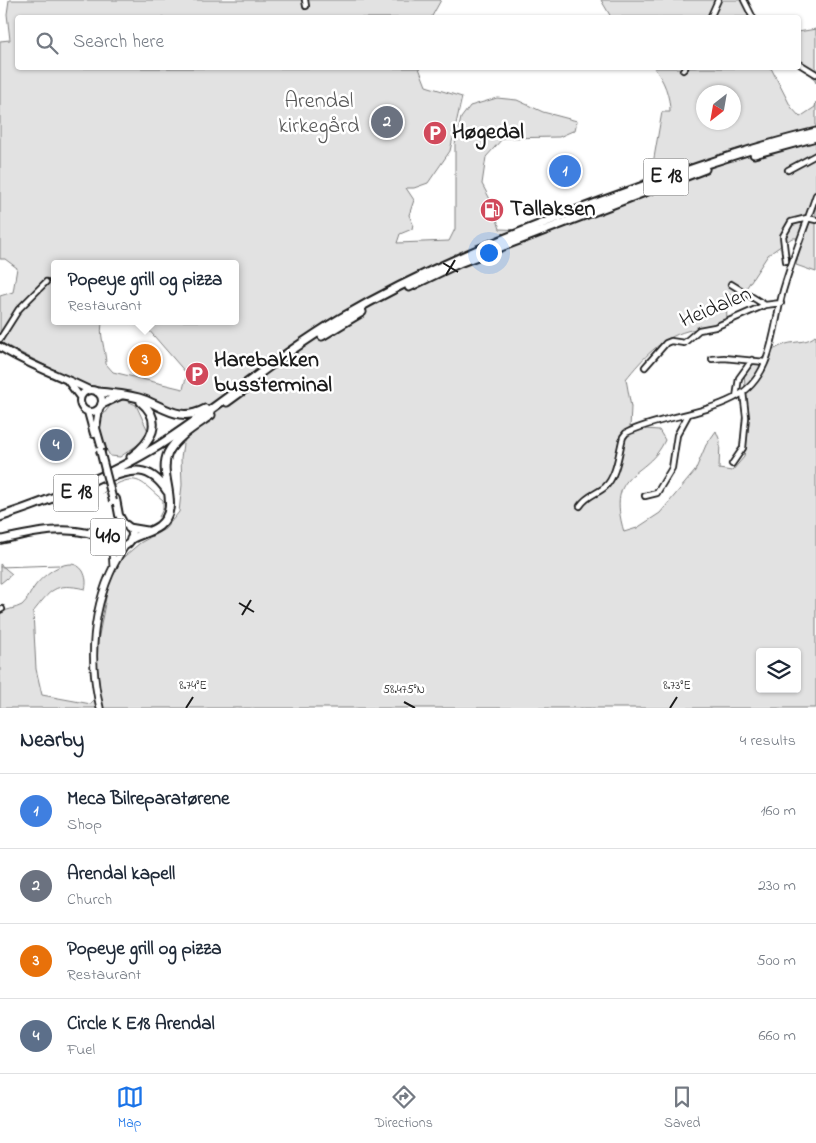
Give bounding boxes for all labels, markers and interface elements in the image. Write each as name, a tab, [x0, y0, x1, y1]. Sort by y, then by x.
search box	[15, 15, 801, 70]
icon: search	[33, 29, 61, 57]
text: Search here	[73, 29, 164, 56]
north arrow	[696, 85, 741, 130]
park label: Arendal kirkegård	[279, 86, 359, 144]
pin: 2	[371, 103, 403, 141]
place label: Høgedal	[452, 117, 524, 150]
parking icon: Høgedal	[422, 120, 448, 146]
pin: 1	[549, 152, 581, 190]
road number: E 18	[644, 158, 688, 196]
place label: Tallaksen	[510, 194, 595, 226]
fuel station icon: Tallaksen	[479, 197, 505, 223]
your location	[476, 240, 502, 266]
popup	[51, 260, 239, 325]
text: Popeye grill og pizza	[68, 267, 222, 294]
street label: Heidalen	[675, 279, 757, 337]
text: Restaurant	[68, 294, 142, 318]
pin: 3	[129, 341, 161, 379]
place label: Harebakken bussterminal	[214, 345, 332, 402]
parking icon: Harebakken bussterminal	[184, 361, 210, 387]
pin: 4	[40, 426, 72, 464]
road number: E 18	[54, 474, 98, 512]
road number: 410	[90, 518, 126, 556]
map controls	[756, 648, 801, 693]
button: layers	[756, 648, 801, 693]
text: 8.74°E	[179, 677, 207, 695]
text: 8.73°E	[663, 677, 691, 695]
text: 58.475°N	[383, 681, 425, 699]
text: Nearby	[20, 726, 84, 756]
text: 4 results	[740, 729, 796, 753]
text: Meca Bilreparatørene	[67, 786, 230, 813]
text: 1	[33, 799, 39, 823]
text: 160 m	[761, 799, 796, 823]
text: Shop	[67, 813, 102, 837]
text: Arendal kapell	[67, 861, 175, 888]
text: 2	[32, 874, 40, 898]
text: 230 m	[758, 874, 796, 898]
text: Church	[67, 888, 112, 912]
text: Popeye grill og pizza	[67, 936, 222, 963]
text: 3	[33, 949, 39, 973]
text: 500 m	[757, 949, 796, 973]
text: Restaurant	[67, 963, 141, 987]
text: Circle K E18 Arendal	[67, 1011, 215, 1038]
text: 4	[33, 1024, 39, 1048]
text: 660 m	[759, 1024, 796, 1048]
text: Fuel	[67, 1038, 95, 1062]
tab: Map	[116, 1083, 144, 1134]
tab: Directions	[375, 1083, 433, 1134]
tab: Saved	[664, 1083, 700, 1134]

